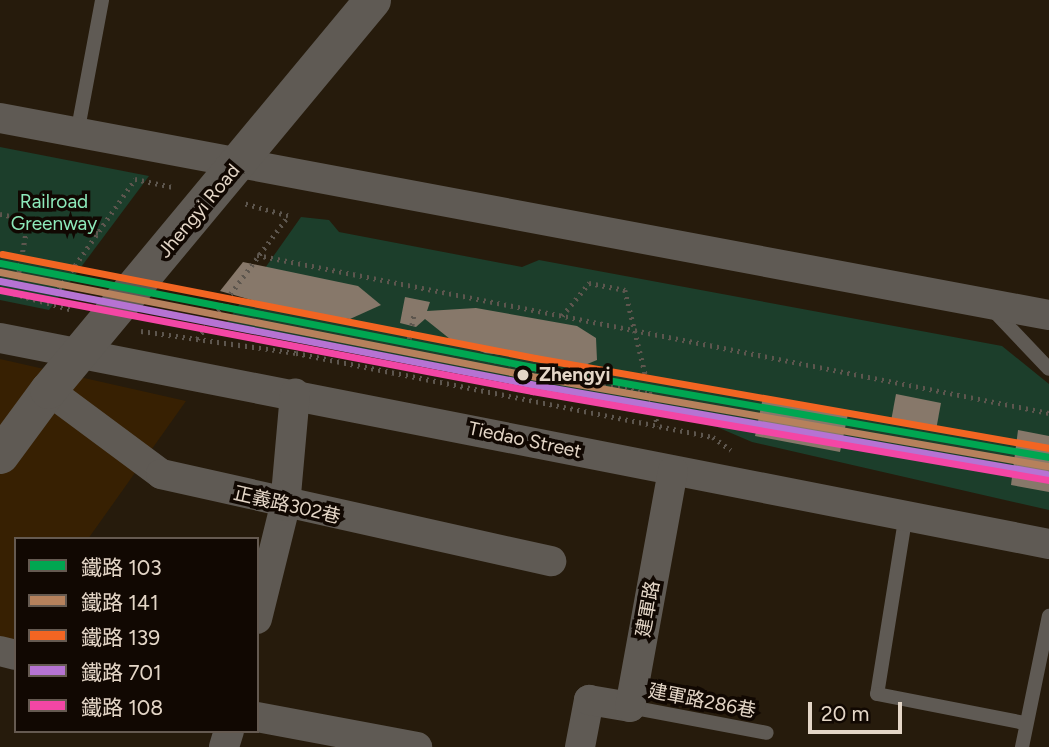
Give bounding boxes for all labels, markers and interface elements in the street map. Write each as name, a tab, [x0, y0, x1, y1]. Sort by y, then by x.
street label: Jhengyi Road	[153, 159, 245, 263]
park label: Railroad Greenway	[11, 191, 97, 235]
place label: Zhengyi	[539, 364, 610, 386]
marker: Zhengyi	[513, 365, 533, 385]
street label: Tiedao Street	[466, 417, 584, 463]
street label: 正義路302巷	[231, 482, 343, 528]
legend	[14, 537, 259, 733]
text: 鐵路 103	[81, 555, 162, 580]
street label: 建軍路	[632, 579, 664, 639]
text: 鐵路 141	[81, 590, 159, 615]
text: 鐵路 139	[81, 625, 160, 650]
text: 鐵路 701	[81, 660, 162, 685]
street label: 建軍路286巷	[646, 679, 758, 723]
scale bar	[811, 688, 906, 732]
text: 鐵路 108	[81, 695, 163, 720]
text: 20 m	[821, 701, 869, 726]

